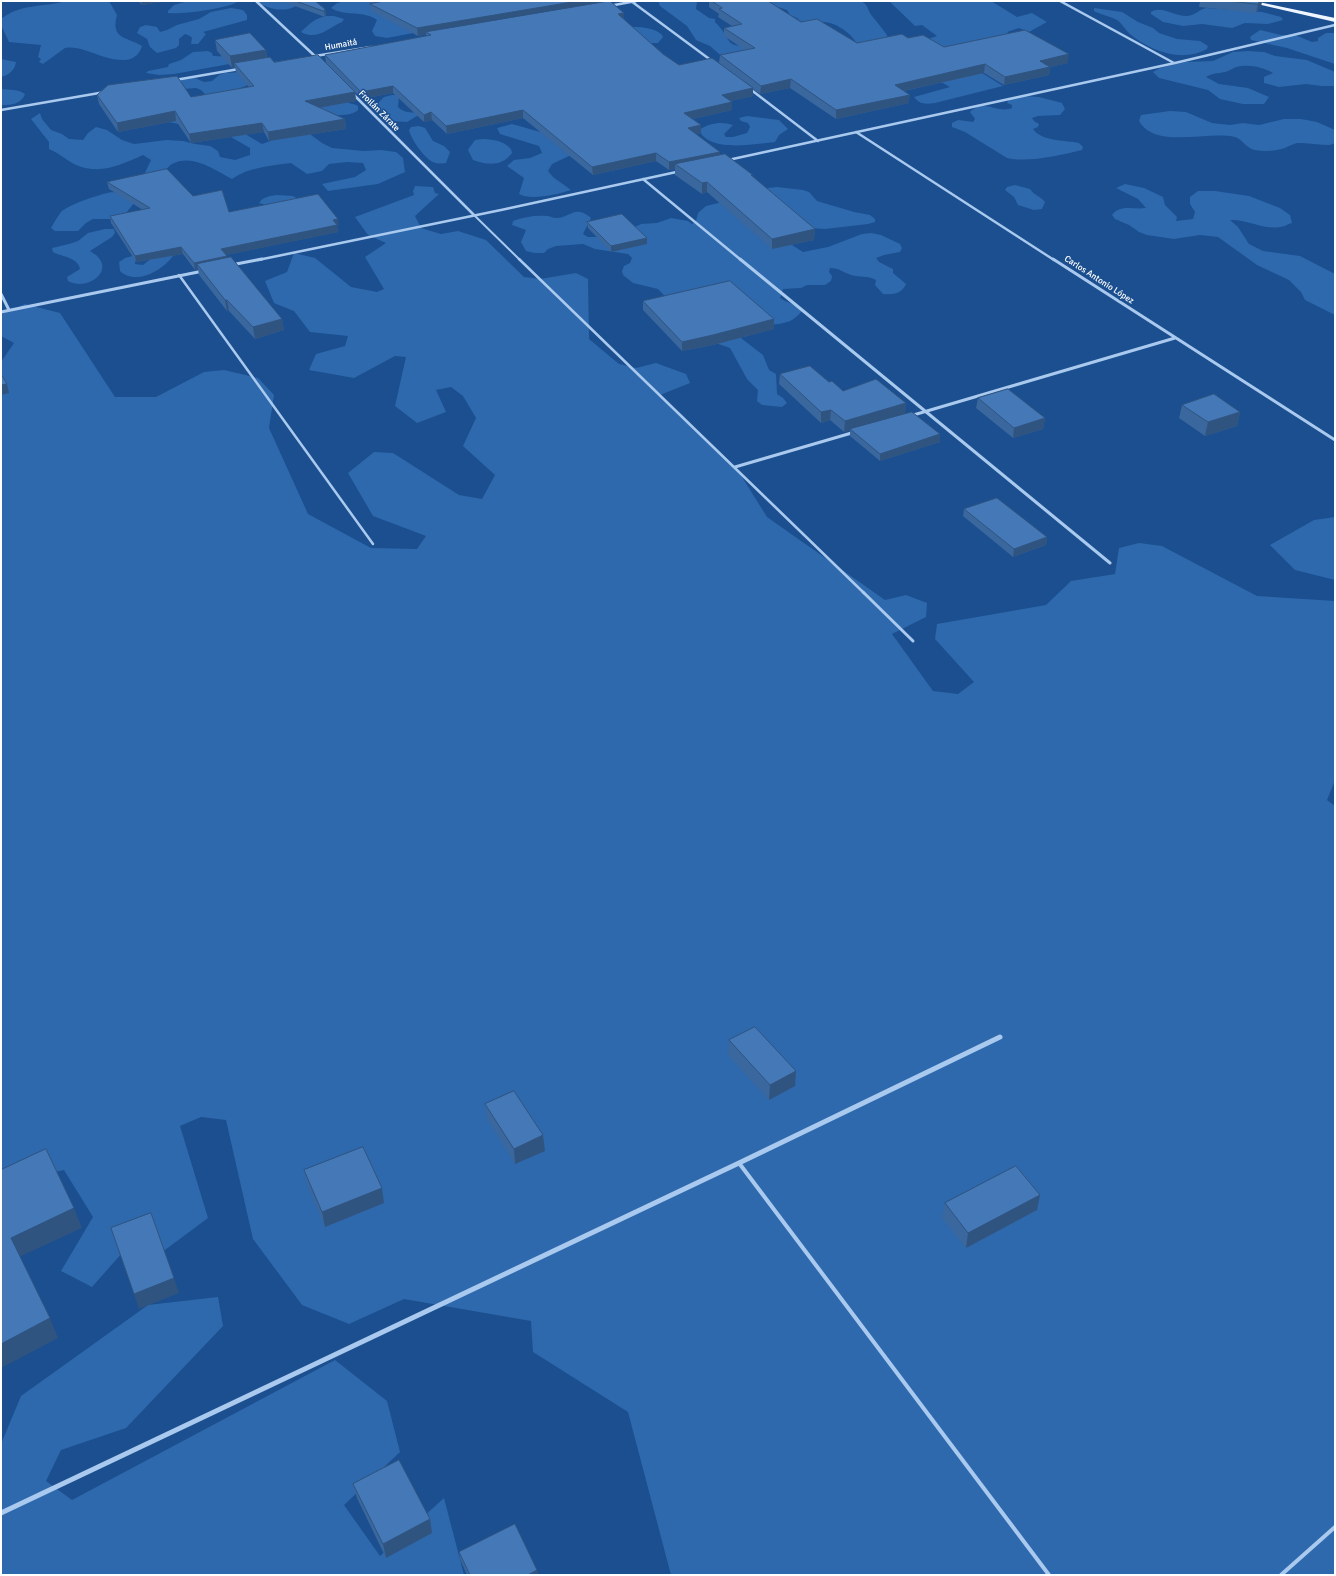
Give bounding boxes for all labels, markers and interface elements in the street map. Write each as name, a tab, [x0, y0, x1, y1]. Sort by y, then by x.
street label: Humaitá	[324, 37, 358, 53]
street label: Froilán Zárate	[356, 88, 402, 134]
street label: Carlos Antonio López	[1062, 253, 1136, 307]

